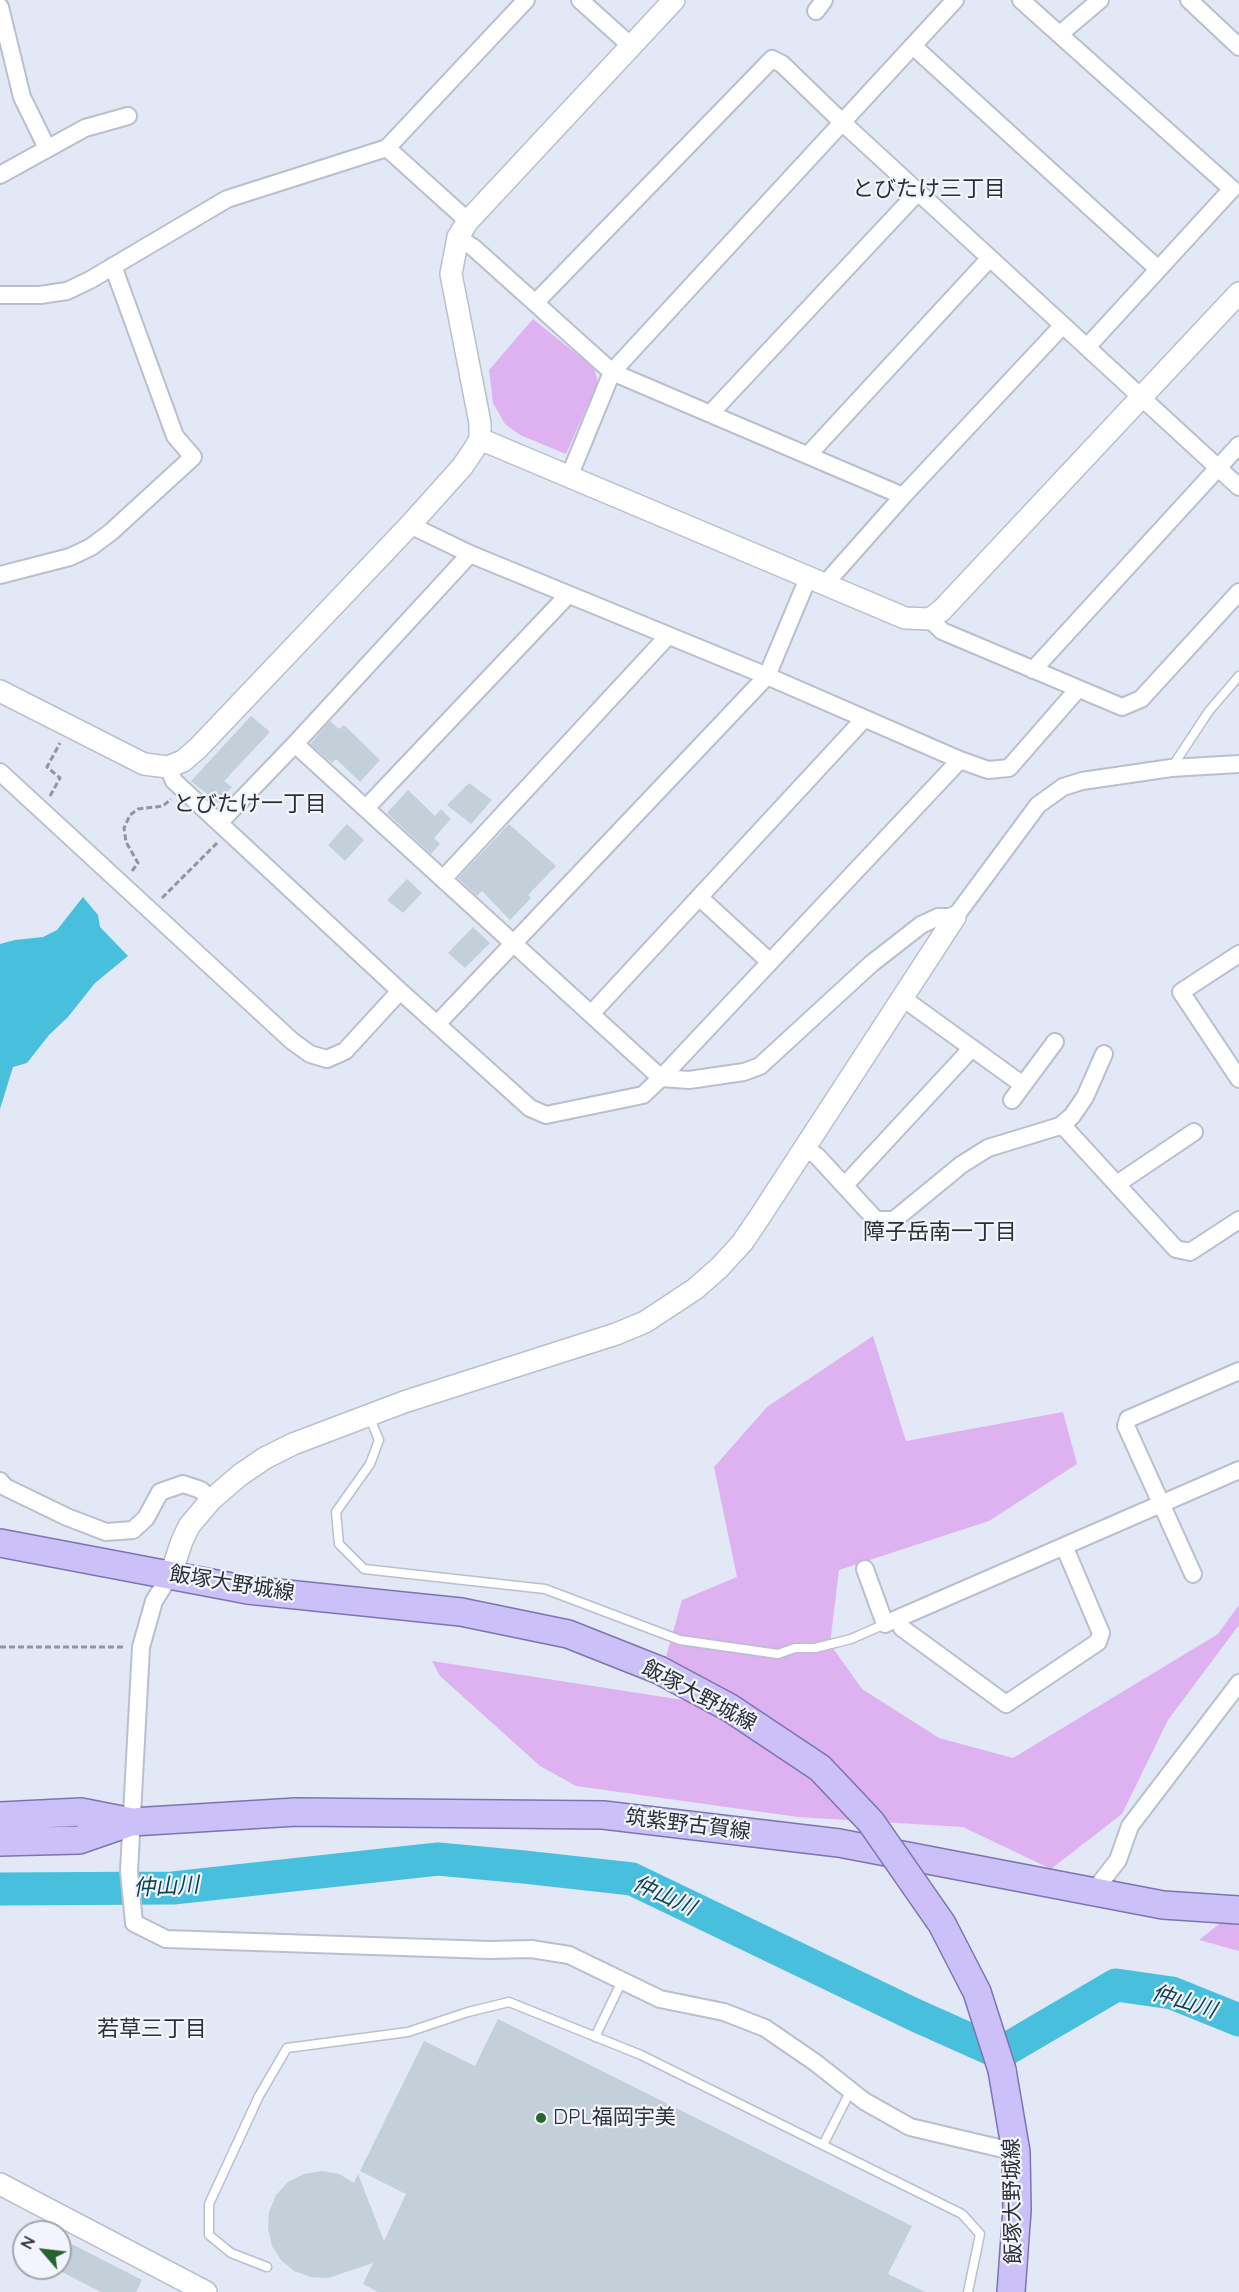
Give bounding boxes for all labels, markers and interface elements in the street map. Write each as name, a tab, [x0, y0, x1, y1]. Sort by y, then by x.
district label: とびたけ三丁目	[852, 176, 1006, 202]
district label: とびたけ一丁目	[173, 791, 327, 817]
district label: 障子岳南一丁目	[863, 1219, 1017, 1245]
street label: 飯塚大野城線	[168, 1562, 296, 1606]
street label: 飯塚大野城線	[637, 1655, 761, 1737]
street label: 筑紫野古賀線	[624, 1805, 752, 1845]
water label: 仲山川	[628, 1871, 700, 1921]
water label: 仲山川	[132, 1872, 200, 1902]
water label: 仲山川	[1149, 1980, 1219, 2024]
district label: 若草三丁目	[97, 2016, 207, 2042]
place label: DPL福岡宇美	[553, 2105, 676, 2131]
marker: DPL福岡宇美	[534, 2111, 548, 2125]
street label: 飯塚大野城線	[999, 2138, 1027, 2264]
north arrow	[12, 2220, 72, 2280]
text: N	[16, 2233, 39, 2252]

